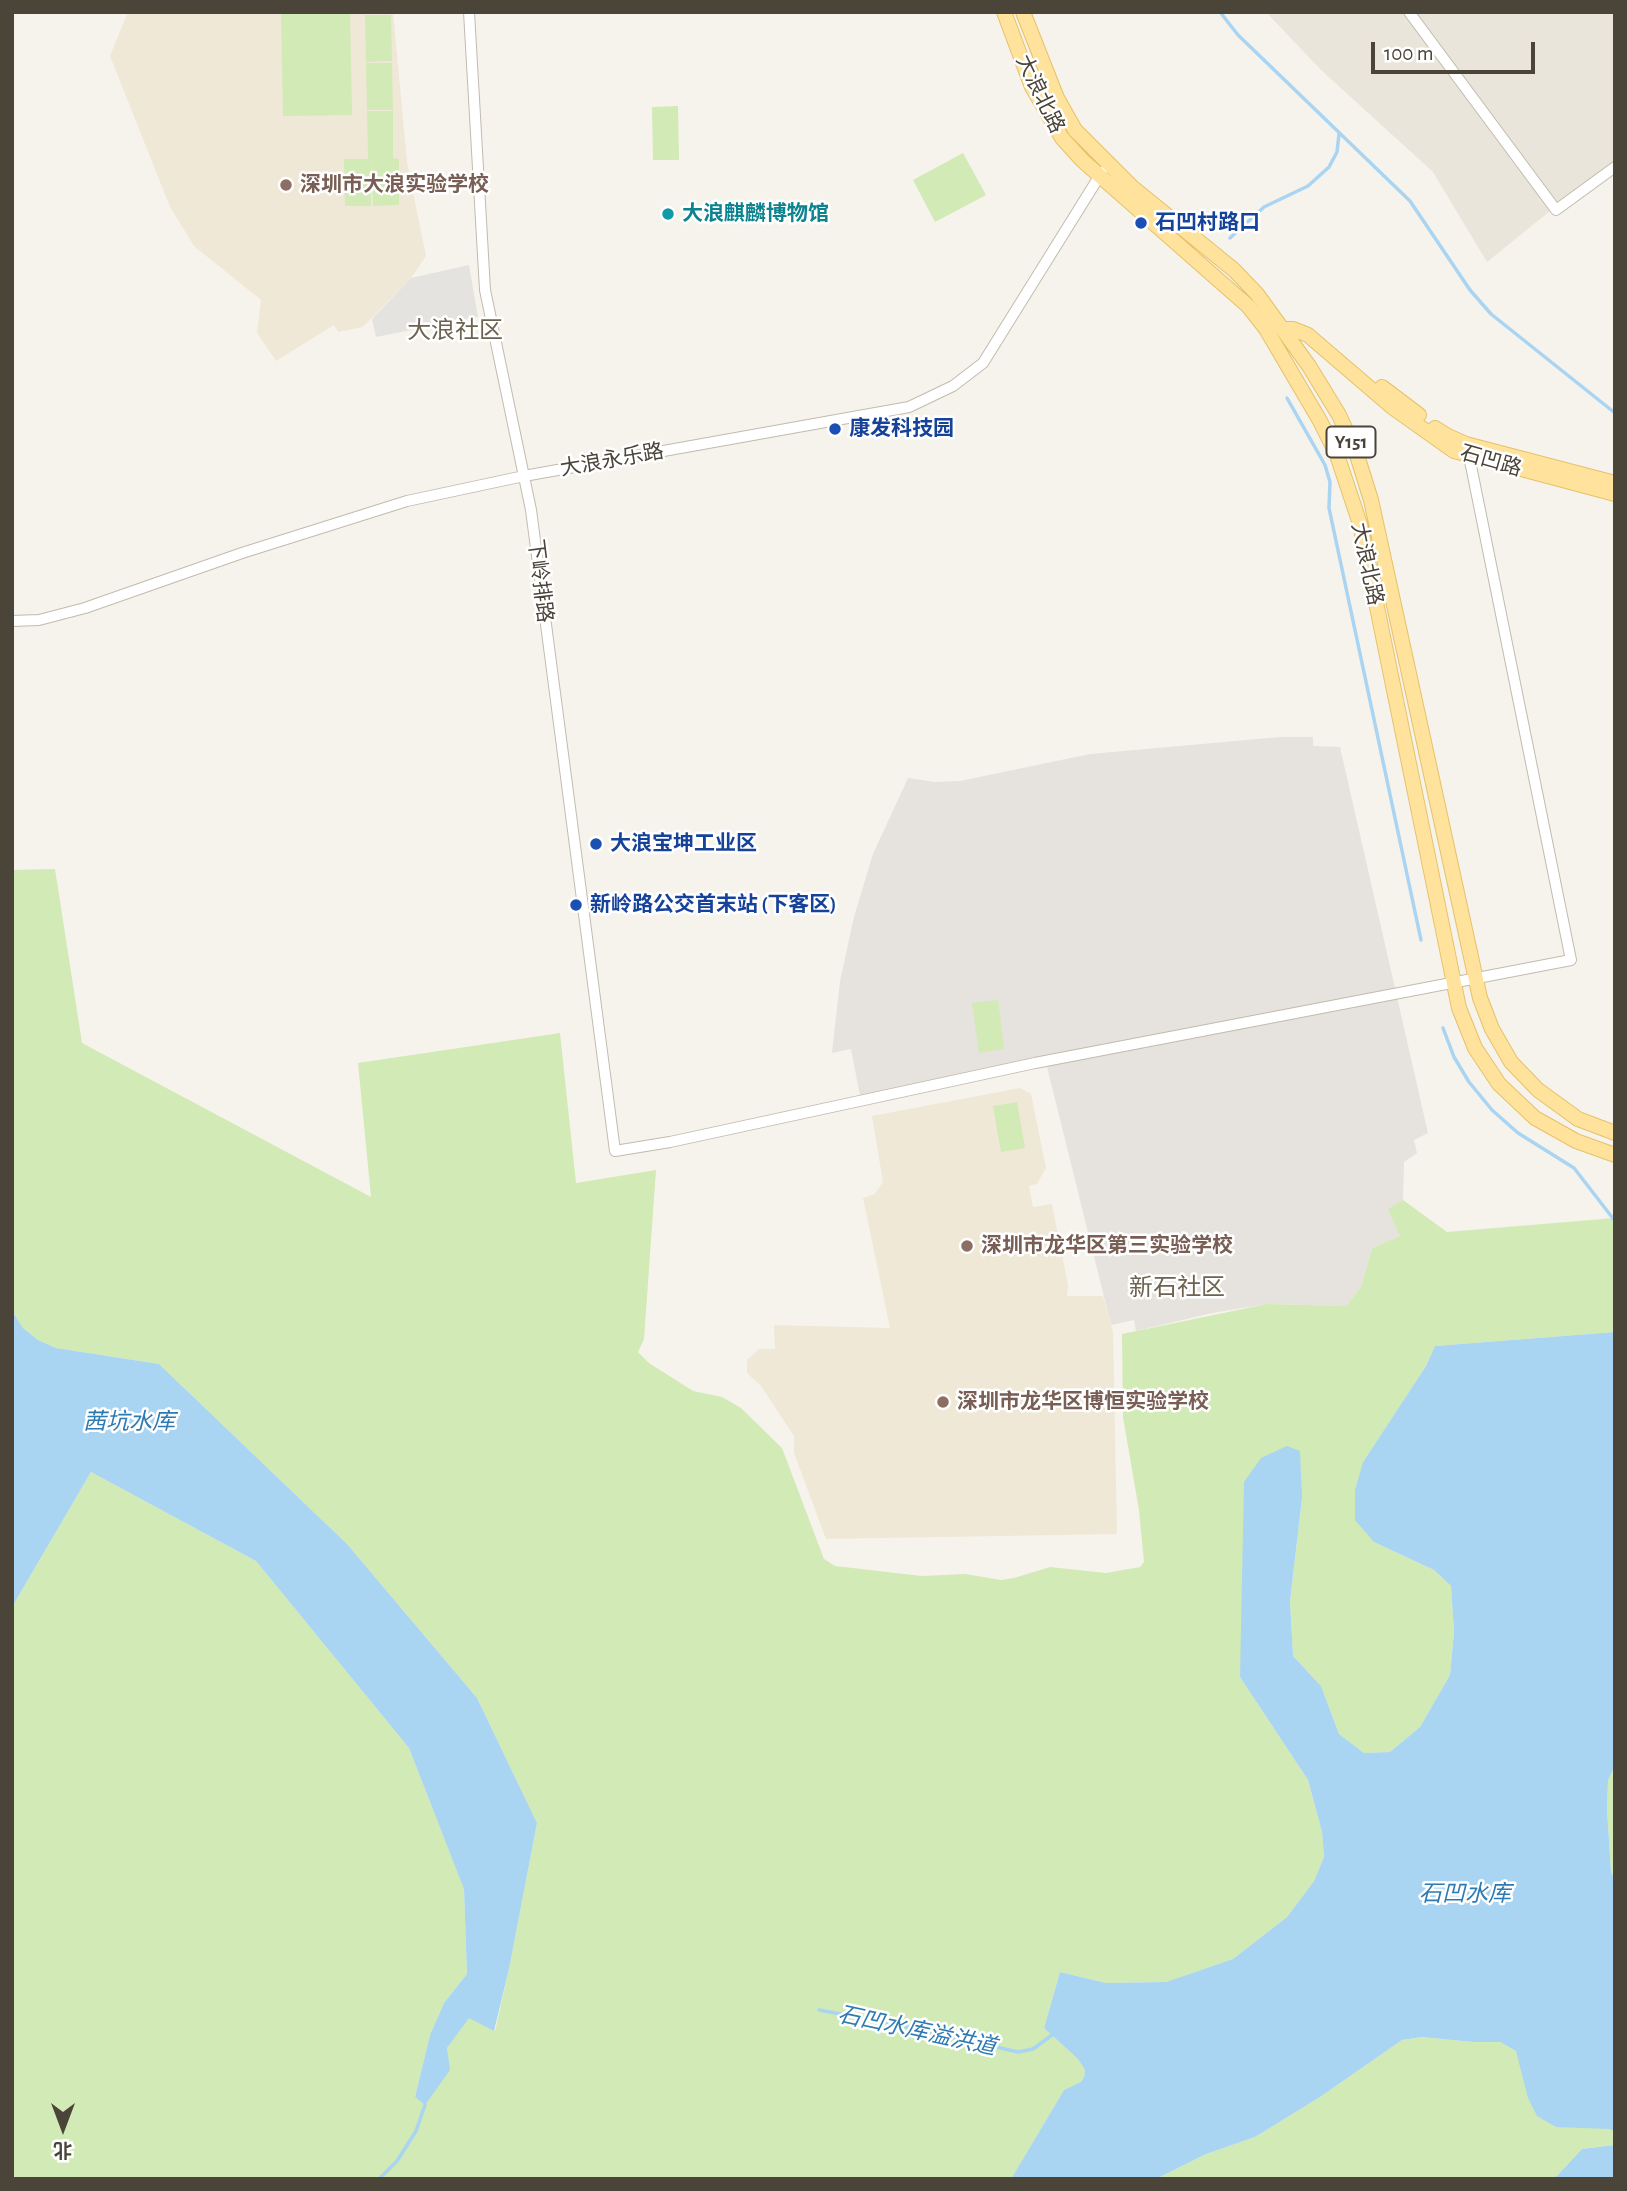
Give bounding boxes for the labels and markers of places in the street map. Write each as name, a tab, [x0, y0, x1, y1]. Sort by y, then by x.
place label: 深圳市大浪实验学校	[300, 172, 489, 198]
marker: 深圳市大浪实验学校	[278, 177, 294, 193]
place label: 大浪麒麟博物馆	[682, 201, 829, 227]
marker: 大浪麒麟博物馆	[660, 206, 676, 222]
place label: 石凹村路口	[1155, 210, 1260, 236]
marker: 石凹村路口	[1133, 215, 1149, 231]
place label: 康发科技园	[849, 416, 954, 442]
marker: 康发科技园	[827, 421, 843, 437]
place label: 大浪宝坤工业区	[610, 831, 757, 857]
marker: 大浪宝坤工业区	[588, 836, 604, 852]
place label: 新岭路公交首末站 (下客区)	[590, 892, 837, 918]
marker: 新岭路公交首末站 (下客区)	[568, 897, 584, 913]
place label: 深圳市龙华区第三实验学校	[981, 1233, 1233, 1259]
marker: 深圳市龙华区第三实验学校	[959, 1238, 975, 1254]
place label: 深圳市龙华区博恒实验学校	[957, 1389, 1209, 1415]
marker: 深圳市龙华区博恒实验学校	[935, 1394, 951, 1410]

